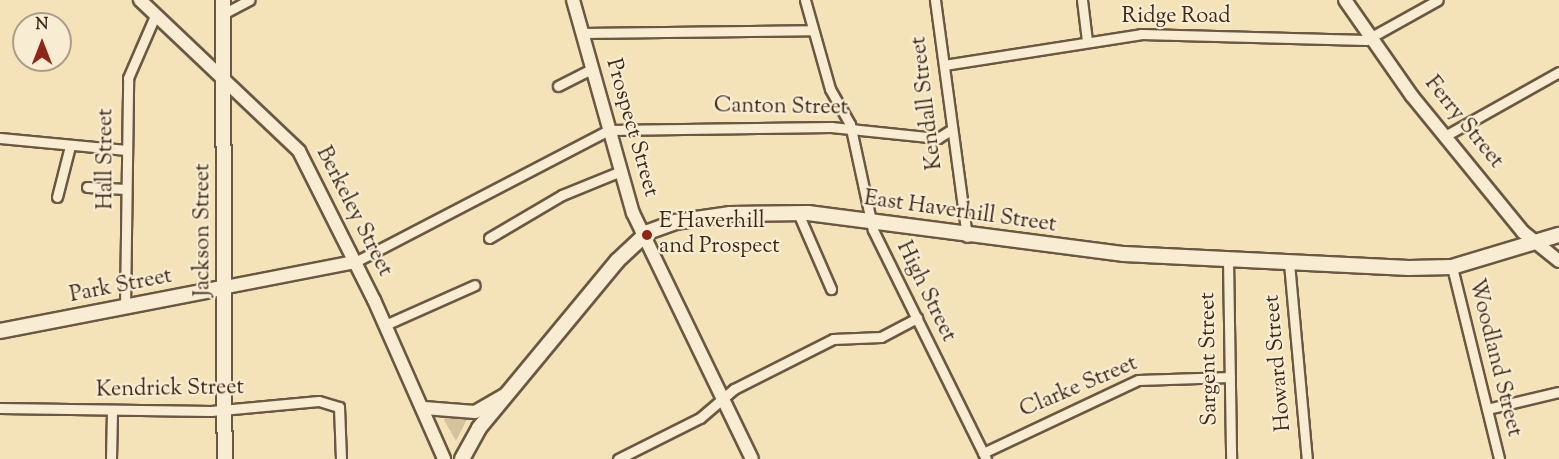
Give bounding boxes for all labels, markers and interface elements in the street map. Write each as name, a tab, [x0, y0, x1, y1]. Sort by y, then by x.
street label: Ridge Road	[1121, 5, 1231, 31]
north arrow	[12, 12, 72, 72]
text: N	[36, 14, 48, 37]
street label: Kendall Street	[907, 35, 949, 171]
street label: Prospect Street	[599, 56, 663, 200]
street label: Ferry Street	[1418, 72, 1508, 174]
street label: Canton Street	[714, 94, 848, 122]
street label: Hall Street	[94, 108, 120, 210]
street label: Berkeley Street	[309, 143, 397, 281]
street label: Jackson Street	[191, 163, 217, 297]
street label: East Haverhill Street	[862, 186, 1058, 240]
place label: E Haverhill and Prospect	[659, 209, 780, 260]
marker: E Haverhill and Prospect	[640, 228, 654, 242]
street label: High Street	[889, 237, 961, 347]
street label: Park Street	[68, 264, 174, 310]
street label: Woodland Street	[1462, 276, 1526, 440]
street label: Sargent Street	[1196, 292, 1224, 426]
street label: Howard Street	[1260, 293, 1298, 433]
street label: Clarke Street	[1016, 351, 1142, 425]
street label: Kendrick Street	[96, 376, 244, 404]

